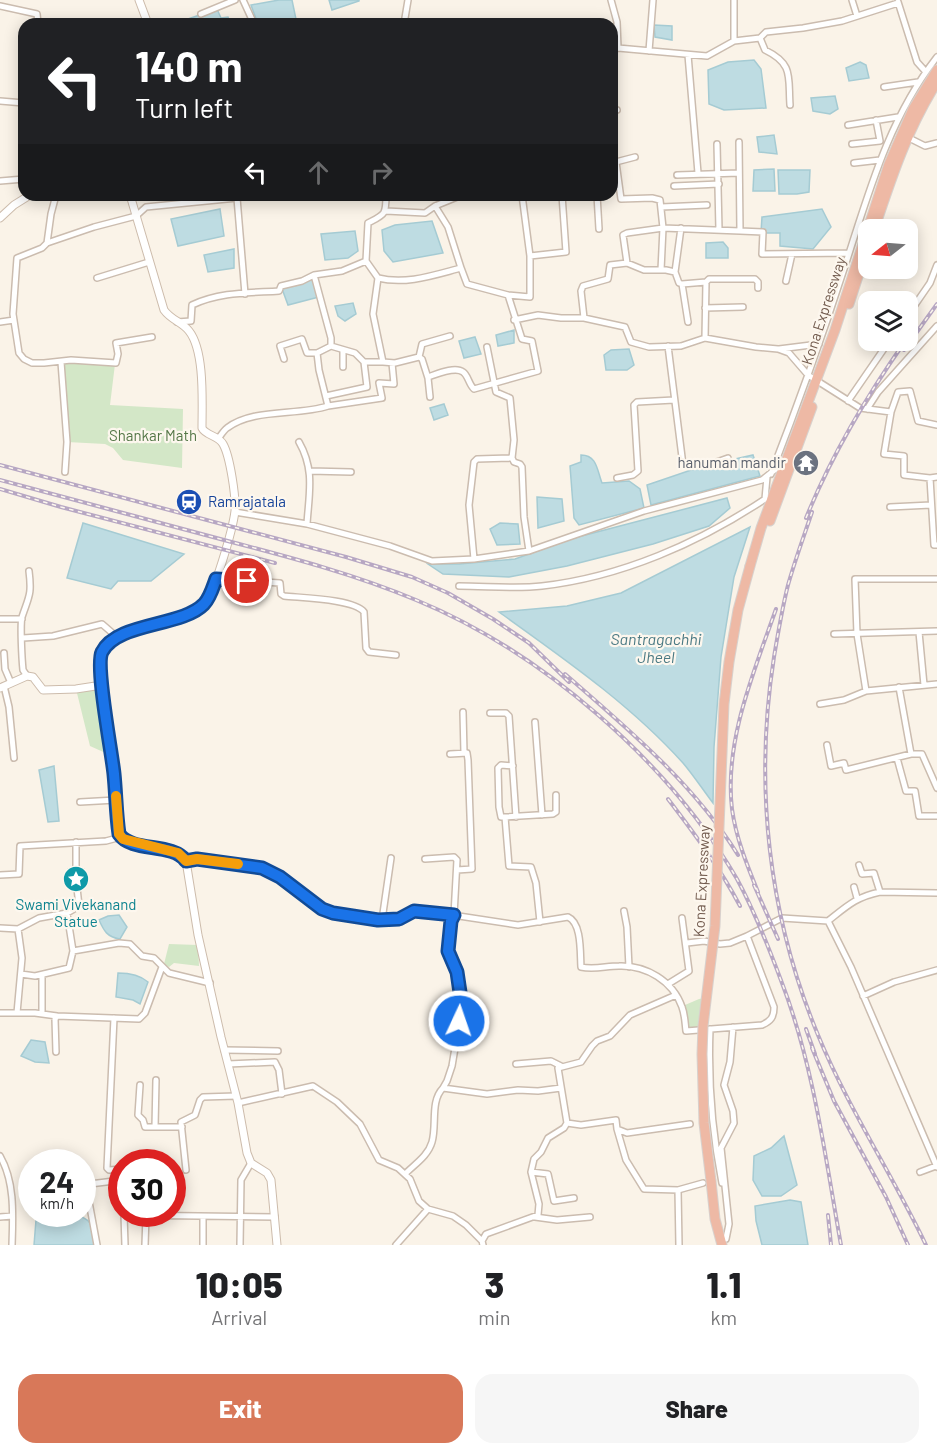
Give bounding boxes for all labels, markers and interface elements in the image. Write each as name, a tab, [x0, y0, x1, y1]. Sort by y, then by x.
text: 140 m	[135, 40, 243, 90]
icon: left	[36, 42, 114, 120]
text: Turn left	[135, 91, 233, 123]
icon: left	[239, 156, 272, 189]
icon: ahead	[302, 156, 335, 189]
icon: right	[365, 156, 398, 189]
north arrow	[858, 219, 918, 279]
map controls	[858, 219, 918, 351]
street label: Kona Expressway	[797, 254, 849, 367]
button: layers	[858, 291, 918, 351]
park label: Shankar Math	[109, 426, 197, 444]
temple icon: hanuman mandir	[791, 448, 821, 478]
place label: hanuman mandir	[677, 453, 787, 471]
station icon: Ramrajatala	[174, 487, 204, 517]
place label: Ramrajatala	[208, 492, 286, 510]
pin	[221, 555, 272, 606]
icon: arrive	[230, 564, 263, 597]
water label: Santragachhi Jheel	[611, 629, 702, 666]
street label: Kona Expressway	[689, 824, 713, 938]
place icon: Swami Vivekanand Statue	[61, 864, 91, 894]
place label: Swami Vivekanand Statue	[16, 895, 136, 930]
position arrow	[427, 989, 491, 1053]
speed limit sign: 30	[108, 1149, 186, 1227]
text: 24	[40, 1163, 74, 1199]
text: km/h	[40, 1194, 74, 1212]
text: 10:05	[196, 1262, 283, 1305]
text: 3	[485, 1262, 504, 1305]
text: 1.1	[706, 1262, 741, 1305]
text: Arrival	[211, 1305, 267, 1329]
text: min	[478, 1305, 511, 1329]
text: km	[711, 1305, 737, 1329]
button: Exit	[18, 1374, 463, 1443]
button: Share	[475, 1374, 919, 1443]

